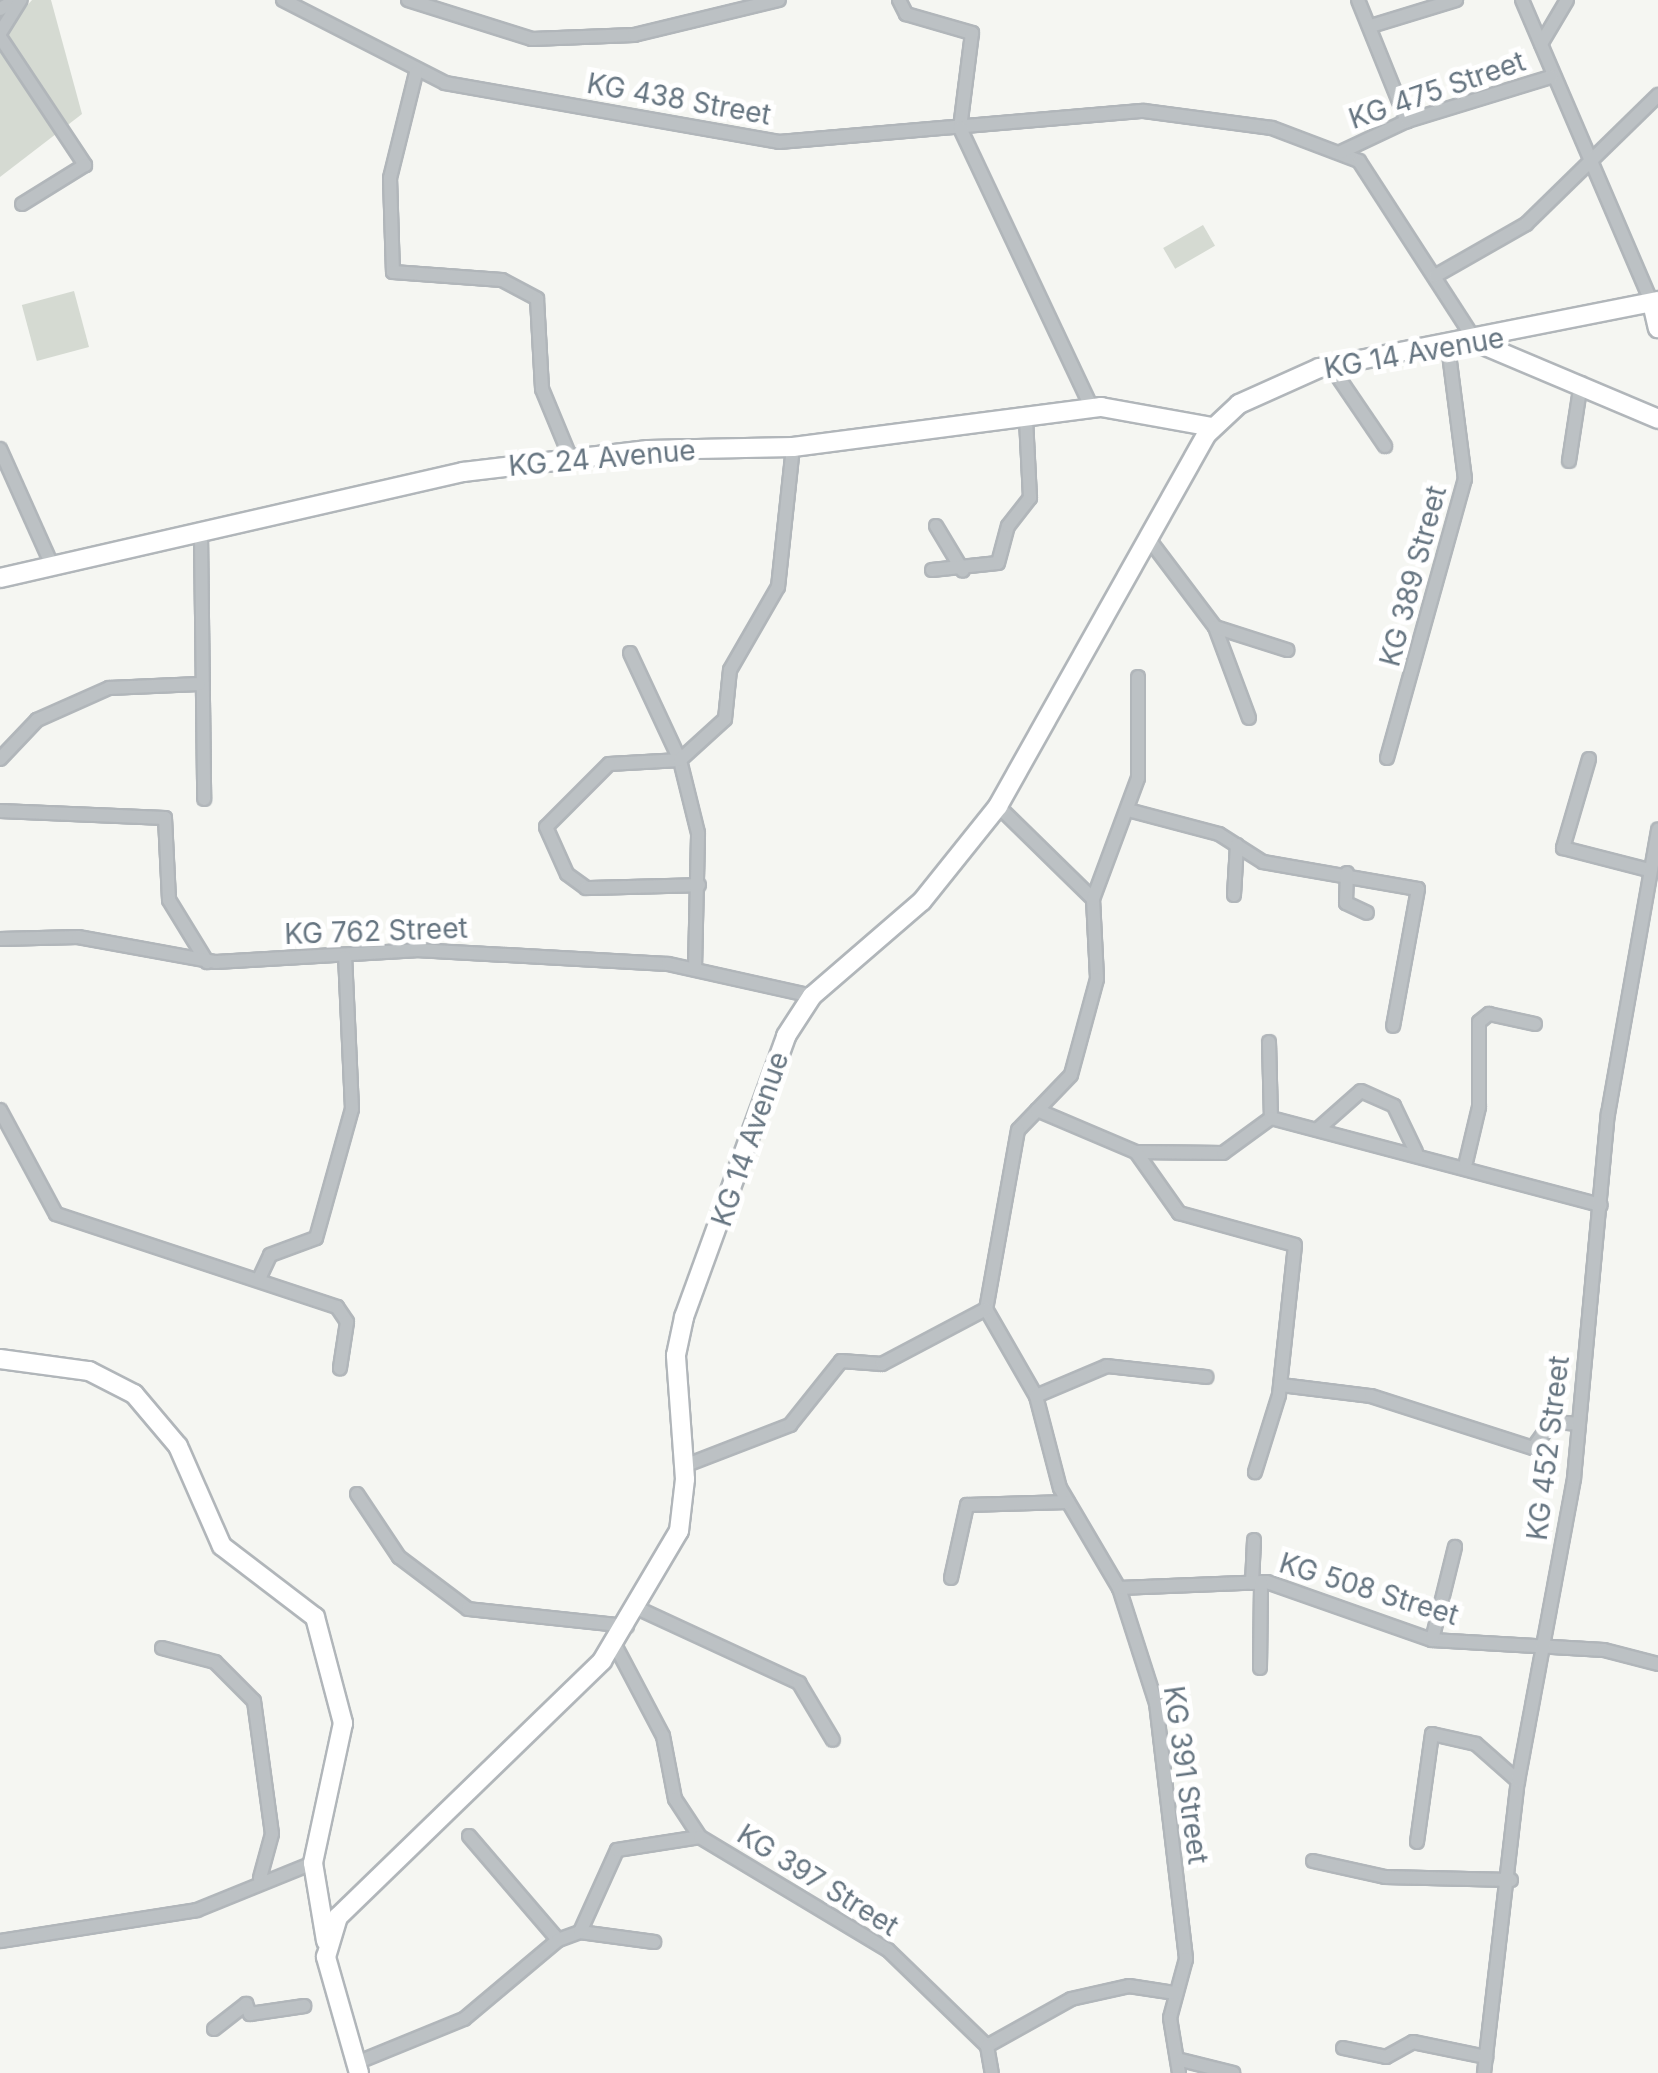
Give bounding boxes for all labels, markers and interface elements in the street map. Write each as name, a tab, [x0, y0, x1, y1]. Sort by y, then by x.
street label: KG 475 Street	[1344, 44, 1530, 136]
street label: KG 438 Street	[584, 66, 774, 132]
street label: KG 14 Avenue	[1321, 321, 1507, 385]
street label: KG 24 Avenue	[507, 433, 697, 483]
street label: KG 389 Street	[1373, 482, 1453, 670]
street label: KG 762 Street	[284, 911, 468, 951]
street label: KG 14 Avenue	[704, 1047, 796, 1231]
street label: KG 452 Street	[1520, 1354, 1576, 1542]
street label: KG 508 Street	[1275, 1546, 1463, 1632]
street label: KG 391 Street	[1157, 1684, 1215, 1866]
street label: KG 397 Street	[731, 1817, 905, 1943]

